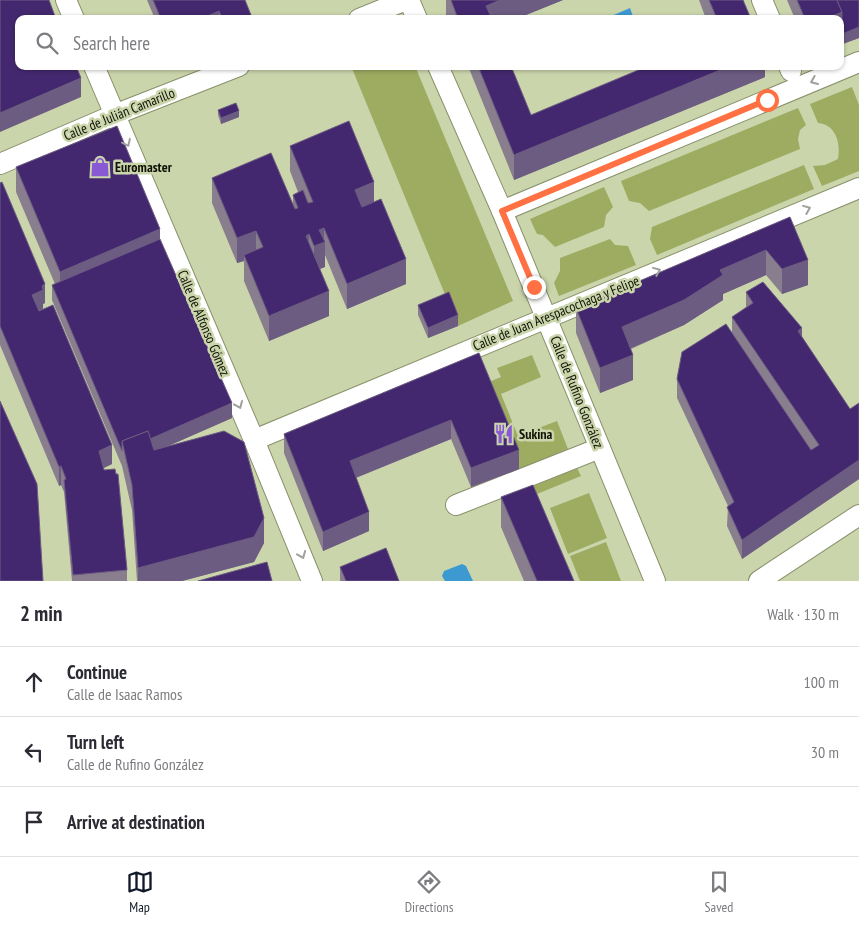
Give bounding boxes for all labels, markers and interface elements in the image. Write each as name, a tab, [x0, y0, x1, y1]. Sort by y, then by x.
search box	[15, 15, 844, 70]
icon: search	[33, 29, 61, 57]
text: Search here	[73, 31, 150, 55]
one-way arrow	[810, 74, 819, 85]
street label: Calle de Julián Camarillo	[61, 83, 177, 145]
route start	[756, 89, 779, 112]
one-way arrow	[121, 138, 132, 147]
shop icon: Euromaster	[89, 156, 111, 178]
place label: Euromaster	[115, 158, 173, 176]
one-way arrow	[802, 205, 811, 216]
street label: Calle de Alfonso Gómez	[174, 267, 234, 379]
one-way arrow	[652, 267, 661, 278]
street label: Calle de Juan Arespacochaga y Felipe	[470, 271, 642, 355]
route end	[523, 276, 546, 299]
street label: Calle de Rufino González	[546, 333, 608, 451]
one-way arrow	[233, 400, 244, 409]
restaurant icon: Sukina	[493, 423, 515, 445]
place label: Sukina	[519, 425, 553, 443]
one-way arrow	[295, 550, 306, 559]
text: 2 min	[20, 600, 62, 627]
text: Walk · 130 m	[767, 604, 839, 624]
text: Continue	[67, 660, 127, 684]
icon: ahead	[20, 668, 48, 696]
text: 100 m	[804, 672, 839, 692]
text: Calle de Isaac Ramos	[67, 684, 182, 704]
text: Turn left	[67, 730, 124, 754]
icon: left	[20, 738, 48, 766]
text: 30 m	[811, 742, 839, 762]
text: Calle de Rufino González	[67, 754, 204, 774]
icon: arrive	[20, 808, 48, 836]
text: Arrive at destination	[67, 810, 205, 834]
tab: Map	[126, 868, 154, 916]
tab: Directions	[405, 868, 453, 916]
tab: Saved	[705, 868, 733, 916]

